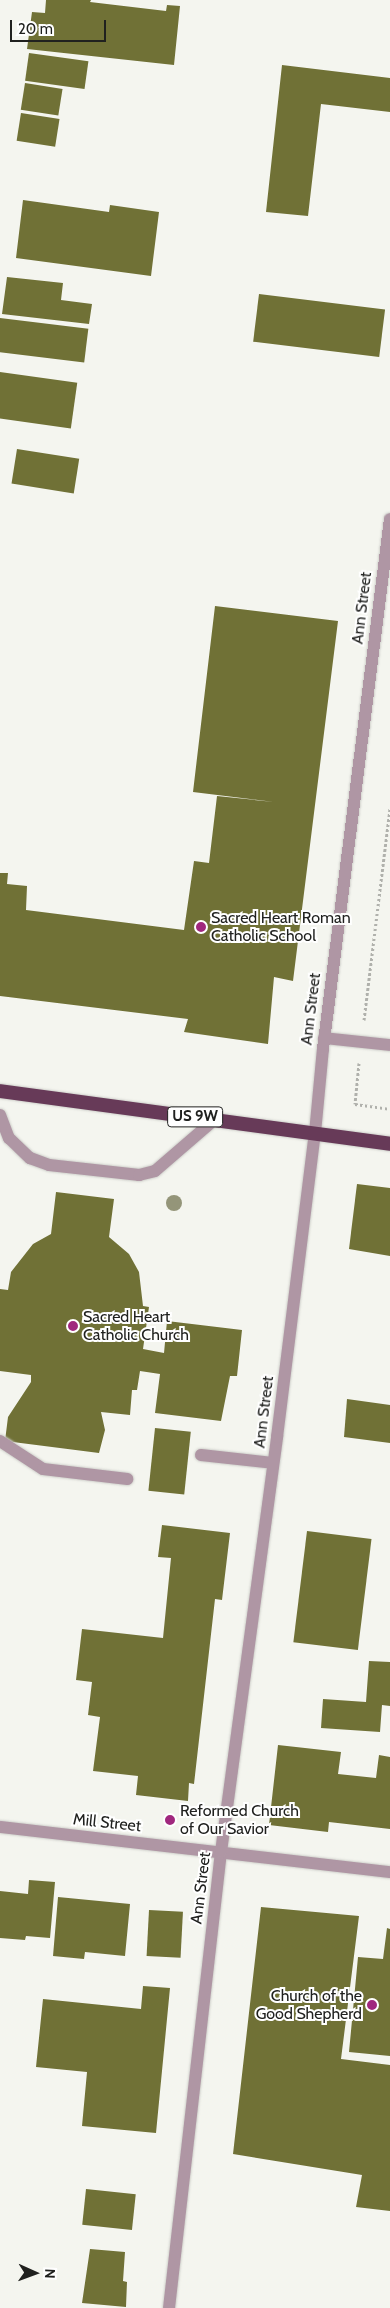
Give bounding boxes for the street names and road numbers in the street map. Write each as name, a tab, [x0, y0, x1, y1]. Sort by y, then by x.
street label: Ann Street	[348, 571, 376, 645]
street label: Ann Street	[297, 972, 325, 1046]
road number: US 9W	[166, 1104, 224, 1130]
street label: Ann Street	[250, 1375, 278, 1449]
street label: Mill Street	[72, 1810, 142, 1836]
street label: Ann Street	[187, 1851, 215, 1925]

